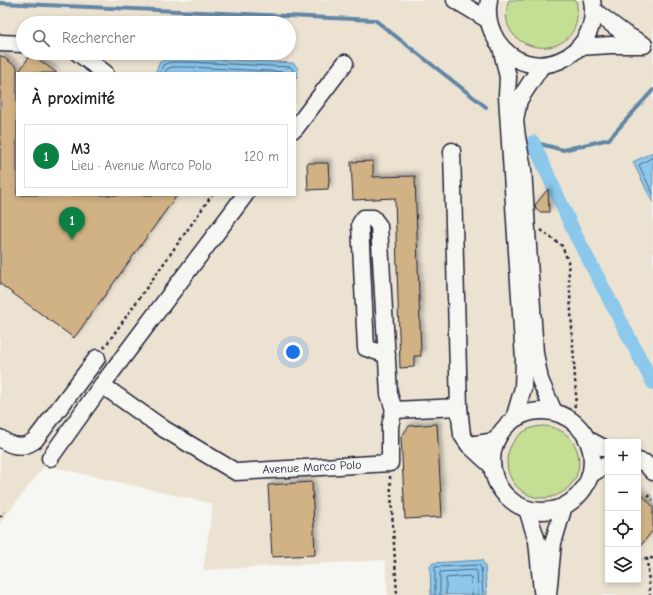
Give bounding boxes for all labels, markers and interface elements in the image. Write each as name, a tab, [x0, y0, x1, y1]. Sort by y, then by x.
search box	[16, 16, 296, 60]
icon: search	[30, 27, 52, 49]
text: Rechercher	[62, 29, 135, 47]
text: À proximité	[32, 89, 115, 108]
text: M3	[71, 140, 91, 158]
text: 1	[43, 149, 49, 164]
text: 120 m	[244, 149, 279, 164]
text: Lieu · Avenue Marco Polo	[71, 158, 212, 173]
pin: 1	[59, 207, 85, 240]
your location	[283, 342, 303, 362]
map controls	[605, 439, 641, 583]
button: +	[605, 439, 641, 475]
street label: Avenue Marco Polo	[262, 457, 362, 477]
button: −	[605, 475, 641, 511]
button: locate	[605, 511, 641, 547]
button: layers	[605, 547, 641, 583]

